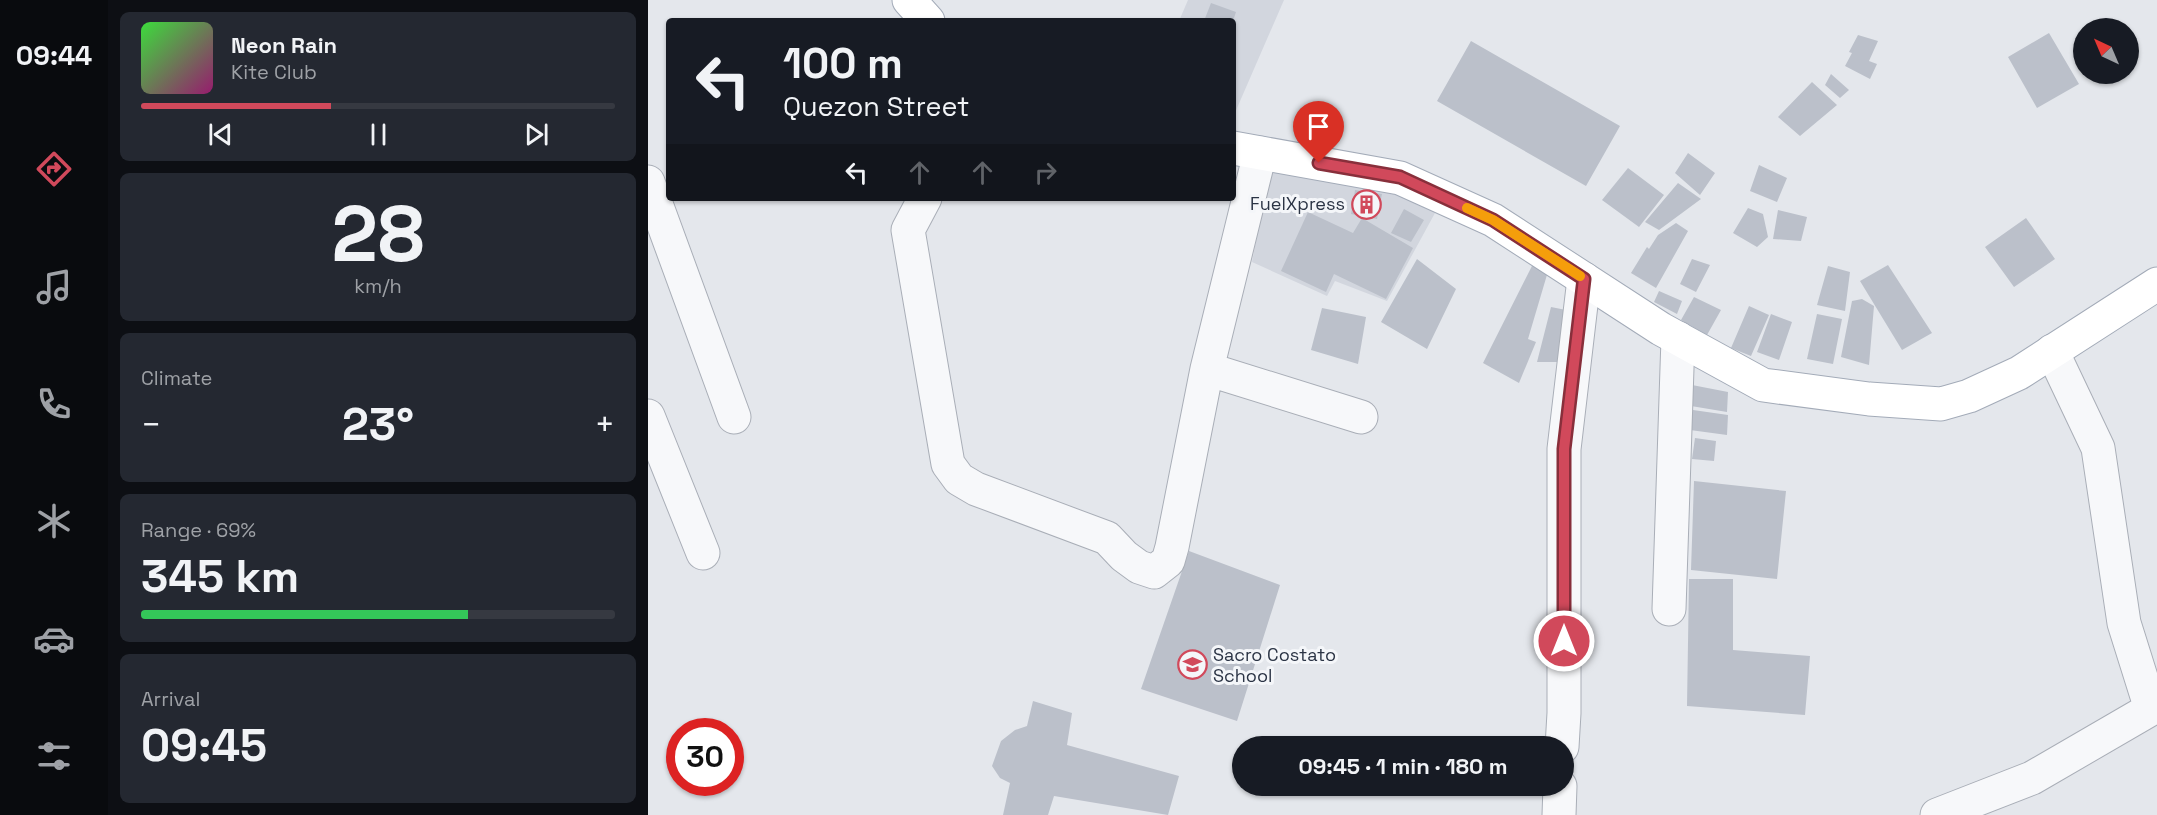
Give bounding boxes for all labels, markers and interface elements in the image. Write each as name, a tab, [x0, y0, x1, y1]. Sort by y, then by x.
north arrow	[2073, 18, 2139, 84]
map controls	[2073, 18, 2139, 84]
text: Neon Rain	[231, 31, 337, 59]
text: 100 m	[783, 37, 903, 90]
text: 09:44	[16, 38, 92, 73]
icon: left	[684, 42, 762, 120]
text: Kite Club	[231, 59, 317, 85]
text: Quezon Street	[783, 89, 969, 124]
pin	[1293, 101, 1344, 163]
icon: arrive	[1302, 110, 1335, 143]
icon: previous	[204, 118, 237, 151]
icon: pause	[362, 118, 395, 151]
icon: next	[520, 118, 553, 151]
icon: directions	[33, 148, 75, 190]
icon: left	[840, 156, 873, 189]
icon: ahead	[903, 156, 936, 189]
icon: ahead	[966, 156, 999, 189]
icon: right	[1029, 156, 1062, 189]
text: 28	[331, 184, 425, 284]
building icon: FuelXpress	[1350, 188, 1382, 220]
place label: FuelXpress	[1250, 192, 1345, 215]
icon: music	[33, 266, 75, 308]
text: km/h	[354, 273, 402, 299]
text: Climate	[141, 365, 212, 391]
icon: phone	[33, 383, 75, 425]
text: 23°	[342, 396, 414, 453]
text: −	[141, 404, 161, 446]
text: +	[595, 404, 615, 446]
icon: climate	[33, 500, 75, 542]
text: Range · 69%	[141, 517, 256, 543]
text: 345 km	[141, 548, 299, 605]
position arrow	[1532, 609, 1596, 673]
icon: car	[33, 618, 75, 660]
place label: Sacro Costato School	[1213, 643, 1336, 687]
school or university icon: Sacro Costato School	[1176, 649, 1208, 681]
text: Arrival	[141, 686, 200, 712]
text: 09:45	[141, 717, 267, 774]
speed limit sign: 30	[666, 718, 744, 796]
icon: filters	[33, 735, 75, 777]
text: 09:45 · 1 min · 180 m	[1298, 752, 1508, 780]

